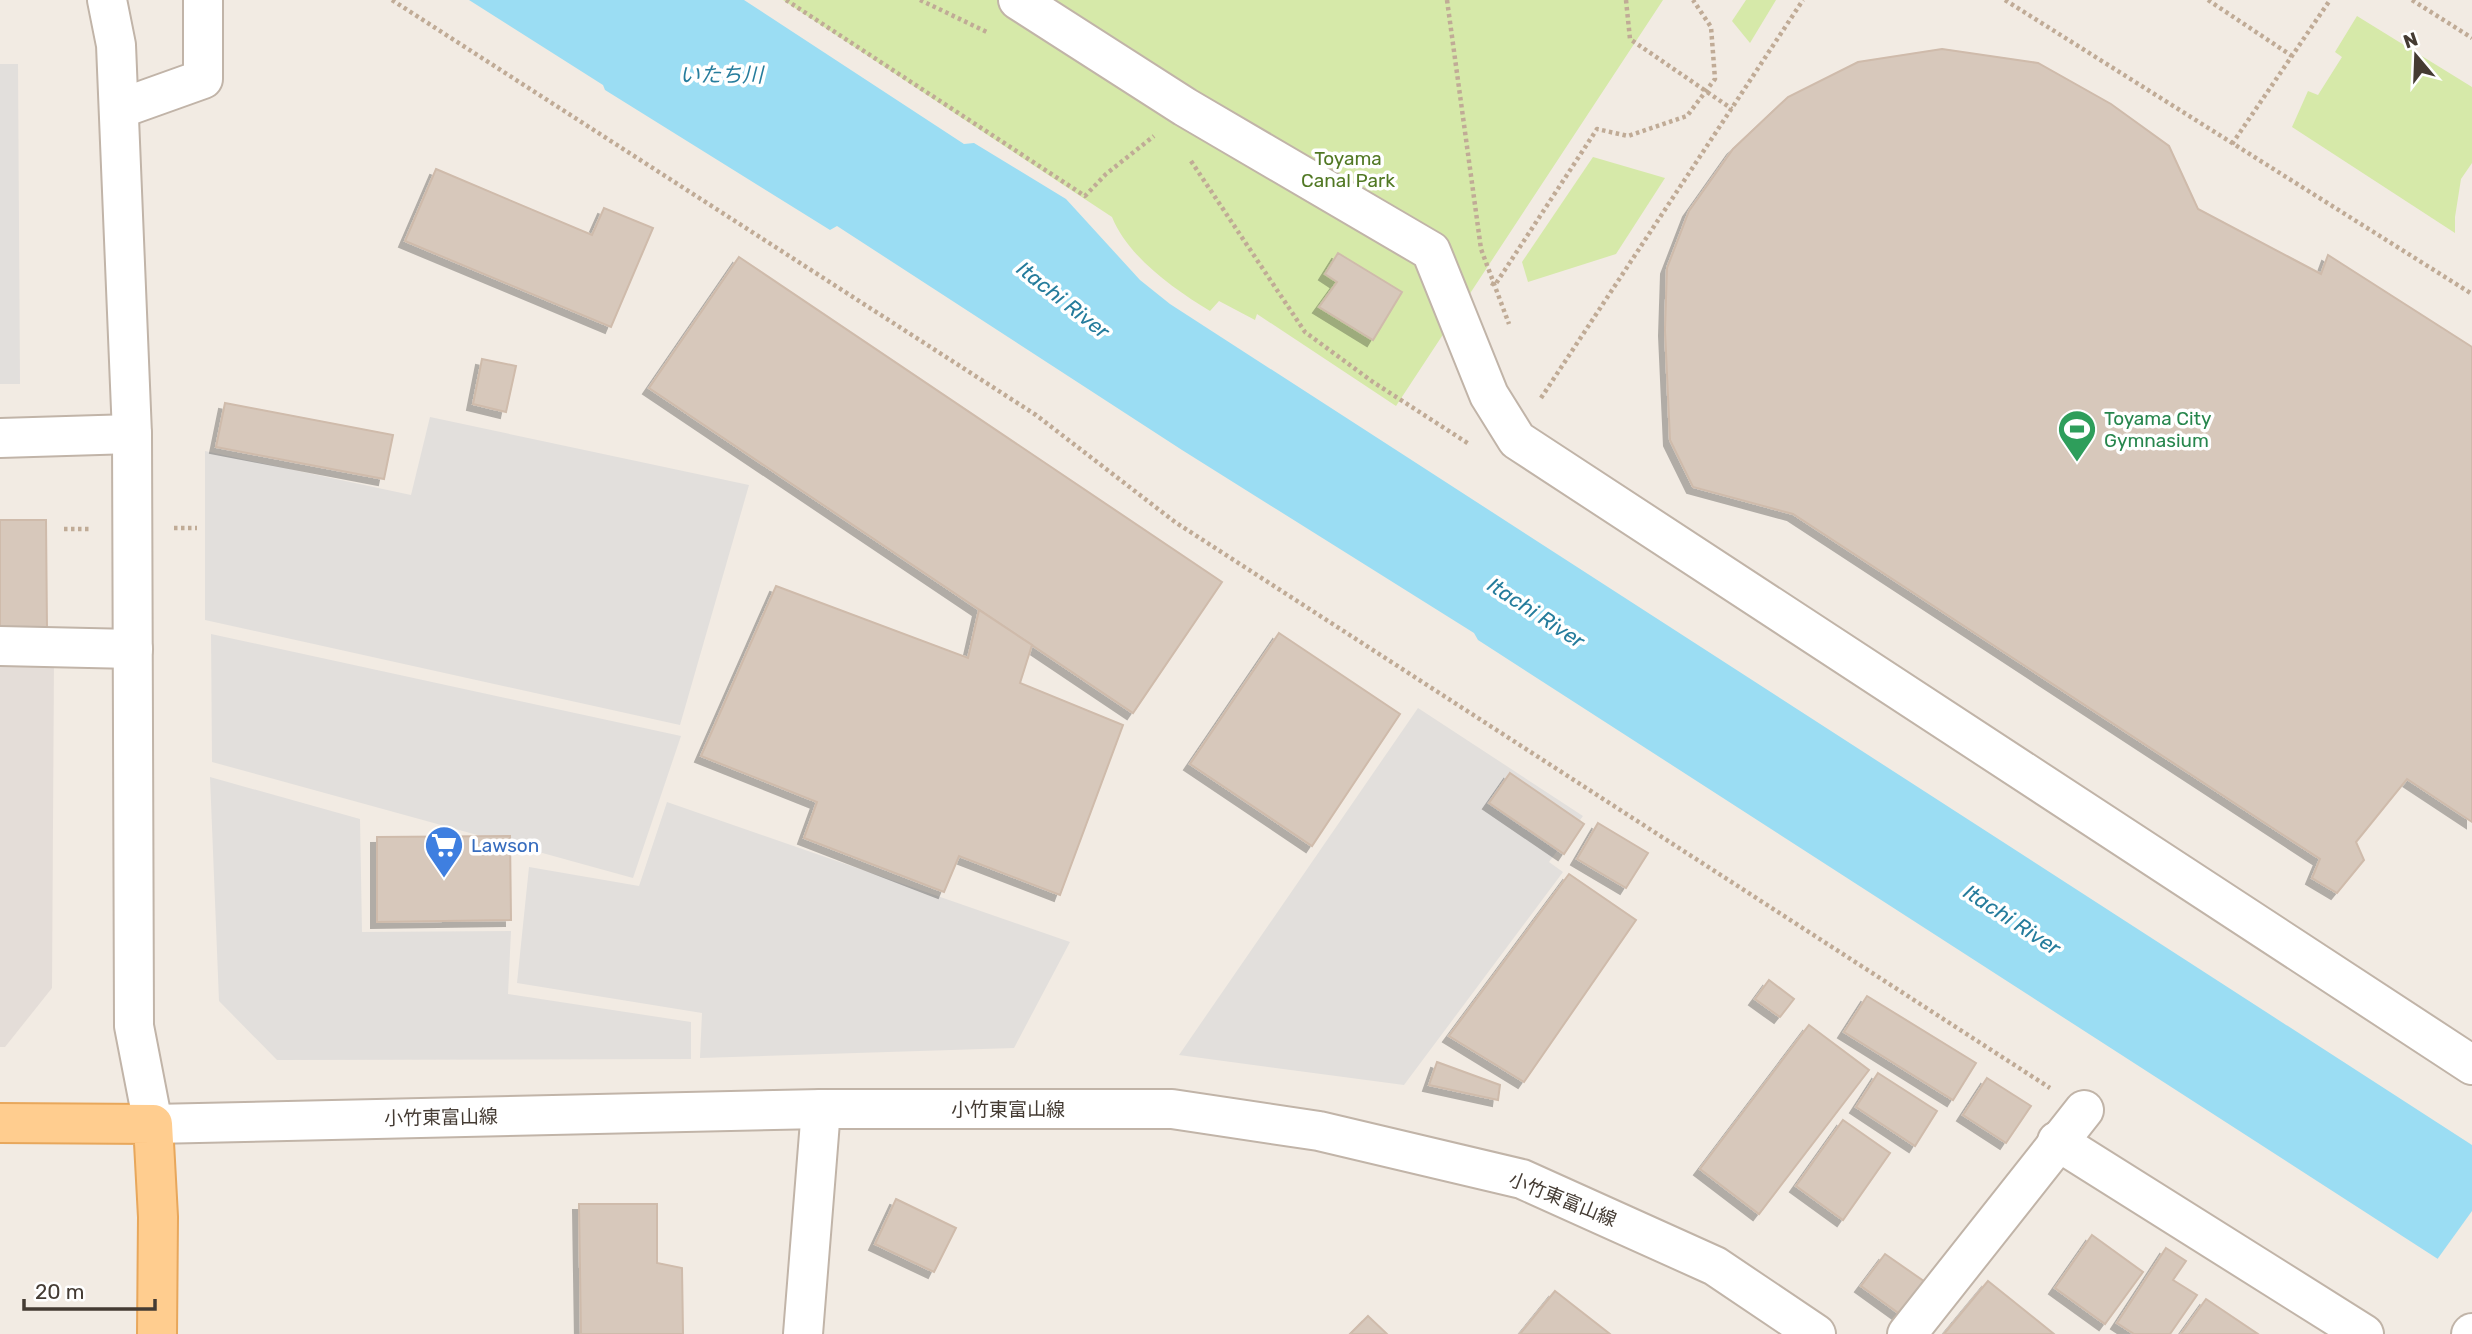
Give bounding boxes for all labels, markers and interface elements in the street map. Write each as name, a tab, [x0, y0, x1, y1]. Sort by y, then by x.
north arrow	[2381, 21, 2451, 91]
text: N	[2400, 27, 2421, 53]
water label: いたち川	[679, 62, 765, 87]
park label: Toyama Canal Park	[1301, 147, 1395, 192]
water label: Itachi River	[1012, 256, 1115, 344]
place label: Toyama City Gymnasium	[2104, 407, 2212, 452]
sports icon: Toyama City Gymnasium	[2056, 408, 2098, 463]
water label: Itachi River	[1483, 572, 1590, 654]
supermarket icon: Lawson	[423, 824, 465, 879]
place label: Lawson	[471, 834, 539, 857]
water label: Itachi River	[1959, 879, 2066, 961]
street label: 小竹東富山線	[951, 1098, 1065, 1121]
street label: 小竹東富山線	[384, 1105, 498, 1130]
street label: 小竹東富山線	[1506, 1167, 1620, 1231]
scale bar	[24, 1268, 156, 1312]
text: 20 m	[35, 1279, 84, 1304]

